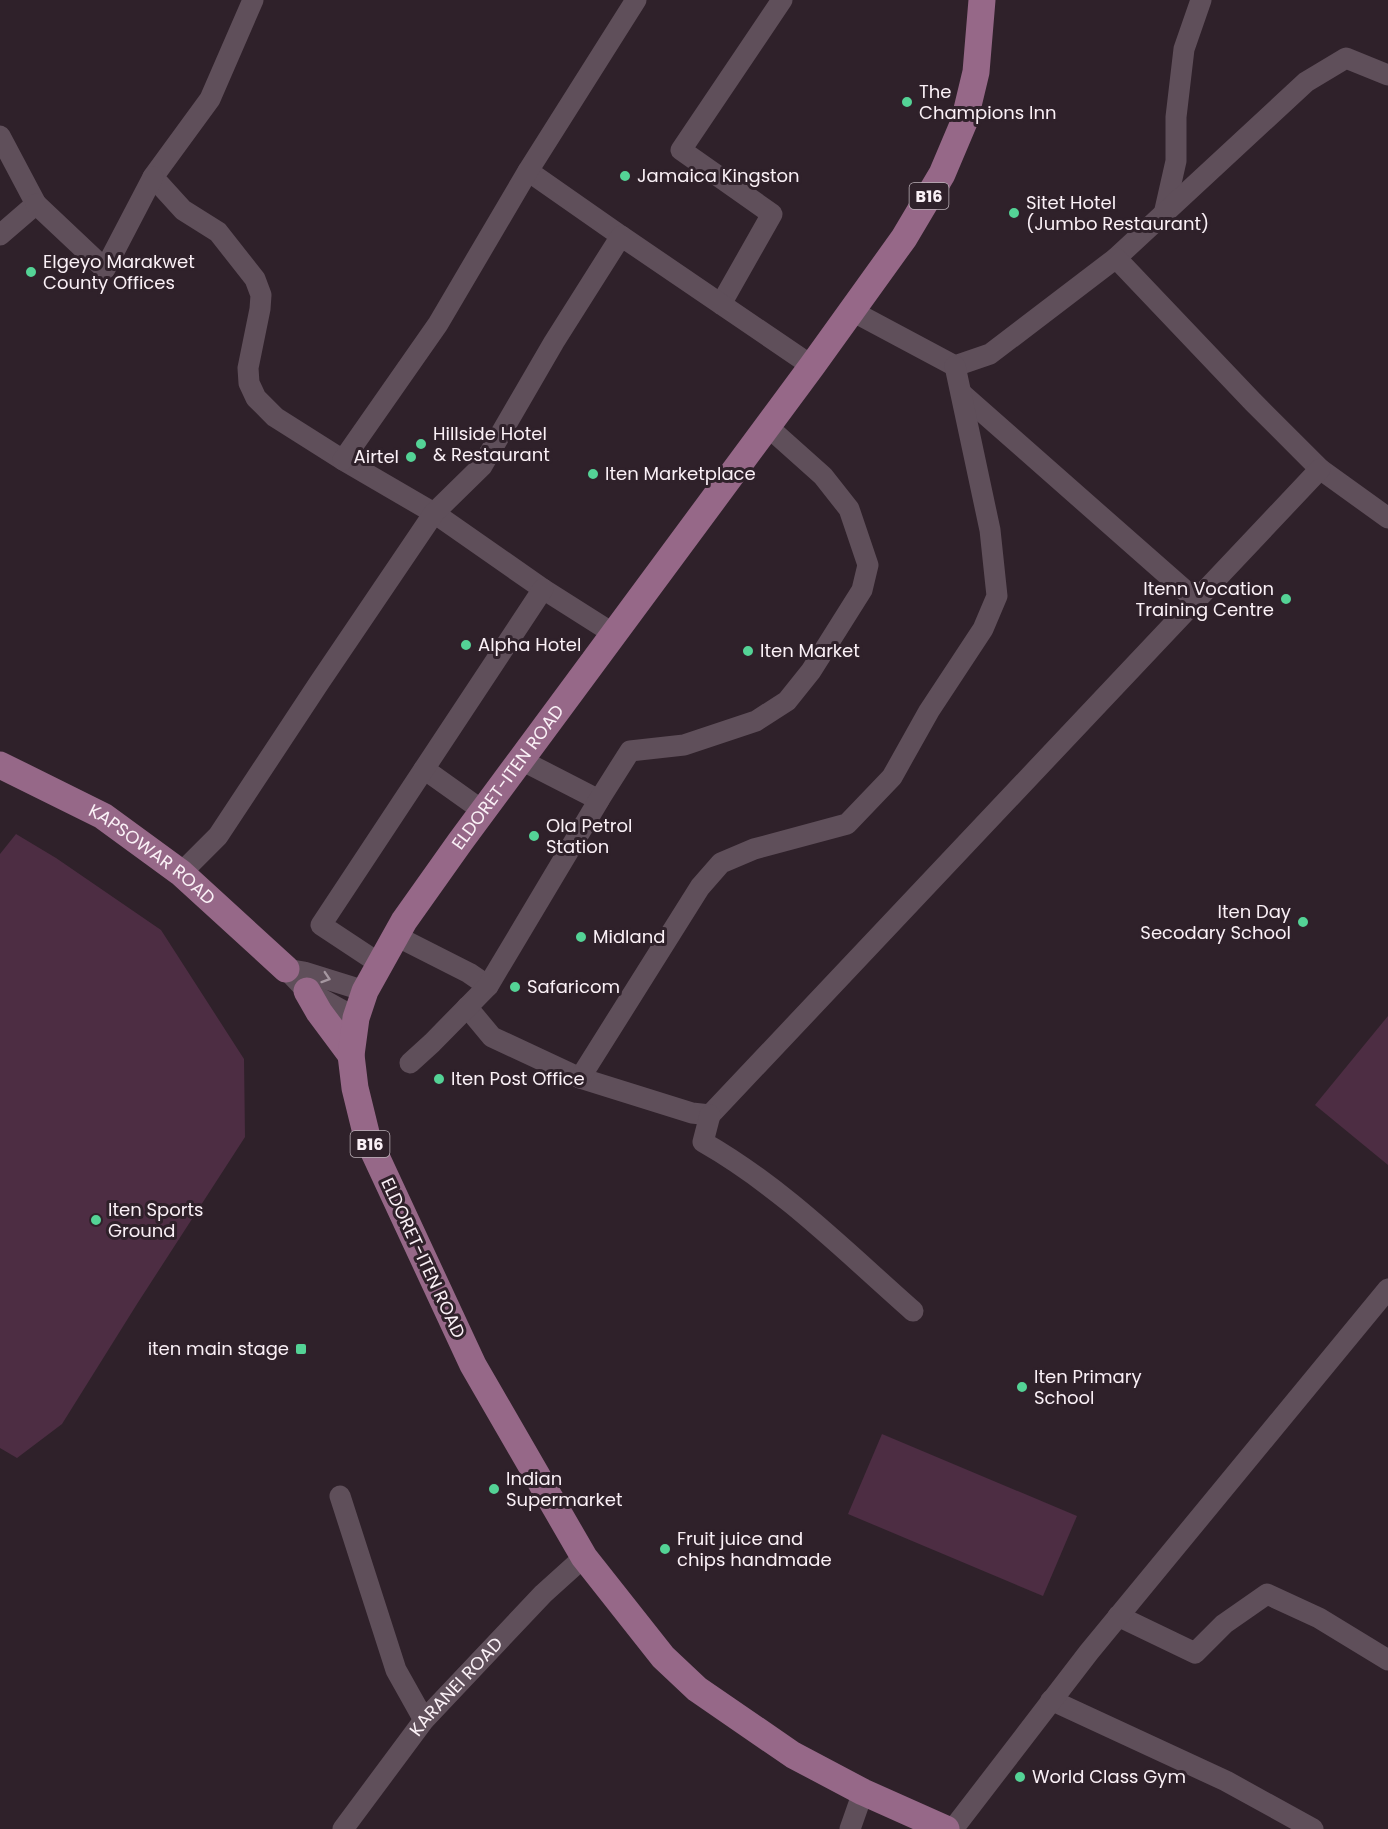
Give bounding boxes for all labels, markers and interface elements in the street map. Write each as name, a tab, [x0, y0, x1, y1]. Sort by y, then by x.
place label: The Champions Inn	[919, 79, 1056, 125]
marker: The Champions Inn	[900, 95, 914, 109]
place label: Jamaica Kingston	[637, 163, 800, 188]
marker: Jamaica Kingston	[618, 169, 632, 183]
road number: B16	[910, 183, 948, 209]
place label: Sitet Hotel (Jumbo Restaurant)	[1026, 190, 1209, 236]
marker: Sitet Hotel (Jumbo Restaurant)	[1007, 206, 1021, 220]
place label: Elgeyo Marakwet County Offices	[43, 249, 195, 295]
marker: Elgeyo Marakwet County Offices	[24, 265, 38, 279]
place label: Hillside Hotel & Restaurant	[433, 421, 550, 467]
marker: Hillside Hotel & Restaurant	[414, 437, 428, 451]
place label: Airtel	[354, 444, 399, 469]
marker: Airtel	[404, 450, 418, 464]
place label: Iten Marketplace	[605, 461, 756, 486]
marker: Iten Marketplace	[586, 467, 600, 481]
place label: Itenn Vocation Training Centre	[1136, 576, 1274, 622]
marker: Itenn Vocation Training Centre	[1279, 592, 1293, 606]
place label: Alpha Hotel	[478, 632, 581, 657]
marker: Alpha Hotel	[459, 638, 473, 652]
place label: Iten Market	[760, 638, 860, 663]
marker: Iten Market	[741, 644, 755, 658]
street label: ELDORET-ITEN ROAD	[446, 699, 570, 854]
street label: KAPSOWAR ROAD	[84, 798, 221, 910]
place label: Ola Petrol Station	[546, 813, 632, 859]
marker: Ola Petrol Station	[527, 829, 541, 843]
place label: Iten Day Secodary School	[1140, 899, 1291, 945]
marker: Iten Day Secodary School	[1296, 915, 1310, 929]
place label: Midland	[593, 924, 665, 949]
marker: Midland	[574, 930, 588, 944]
one-way arrow	[320, 971, 331, 983]
place label: Safaricom	[527, 974, 620, 999]
marker: Safaricom	[508, 980, 522, 994]
place label: Iten Post Office	[451, 1066, 585, 1091]
marker: Iten Post Office	[432, 1072, 446, 1086]
road number: B16	[350, 1131, 389, 1157]
street label: ELDORET-ITEN ROAD	[375, 1173, 472, 1342]
place label: Iten Sports Ground	[108, 1197, 203, 1243]
marker: Iten Sports Ground	[89, 1213, 103, 1227]
place label: iten main stage	[148, 1336, 289, 1361]
marker: iten main stage	[294, 1342, 308, 1356]
place label: Iten Primary School	[1034, 1364, 1142, 1410]
marker: Iten Primary School	[1015, 1380, 1029, 1394]
place label: Indian Supermarket	[506, 1466, 623, 1512]
marker: Indian Supermarket	[487, 1482, 501, 1496]
place label: Fruit juice and chips handmade	[677, 1526, 832, 1572]
marker: Fruit juice and chips handmade	[658, 1542, 672, 1556]
street label: KARANEI ROAD	[403, 1631, 508, 1741]
place label: World Class Gym	[1032, 1764, 1186, 1789]
marker: World Class Gym	[1013, 1770, 1027, 1784]

